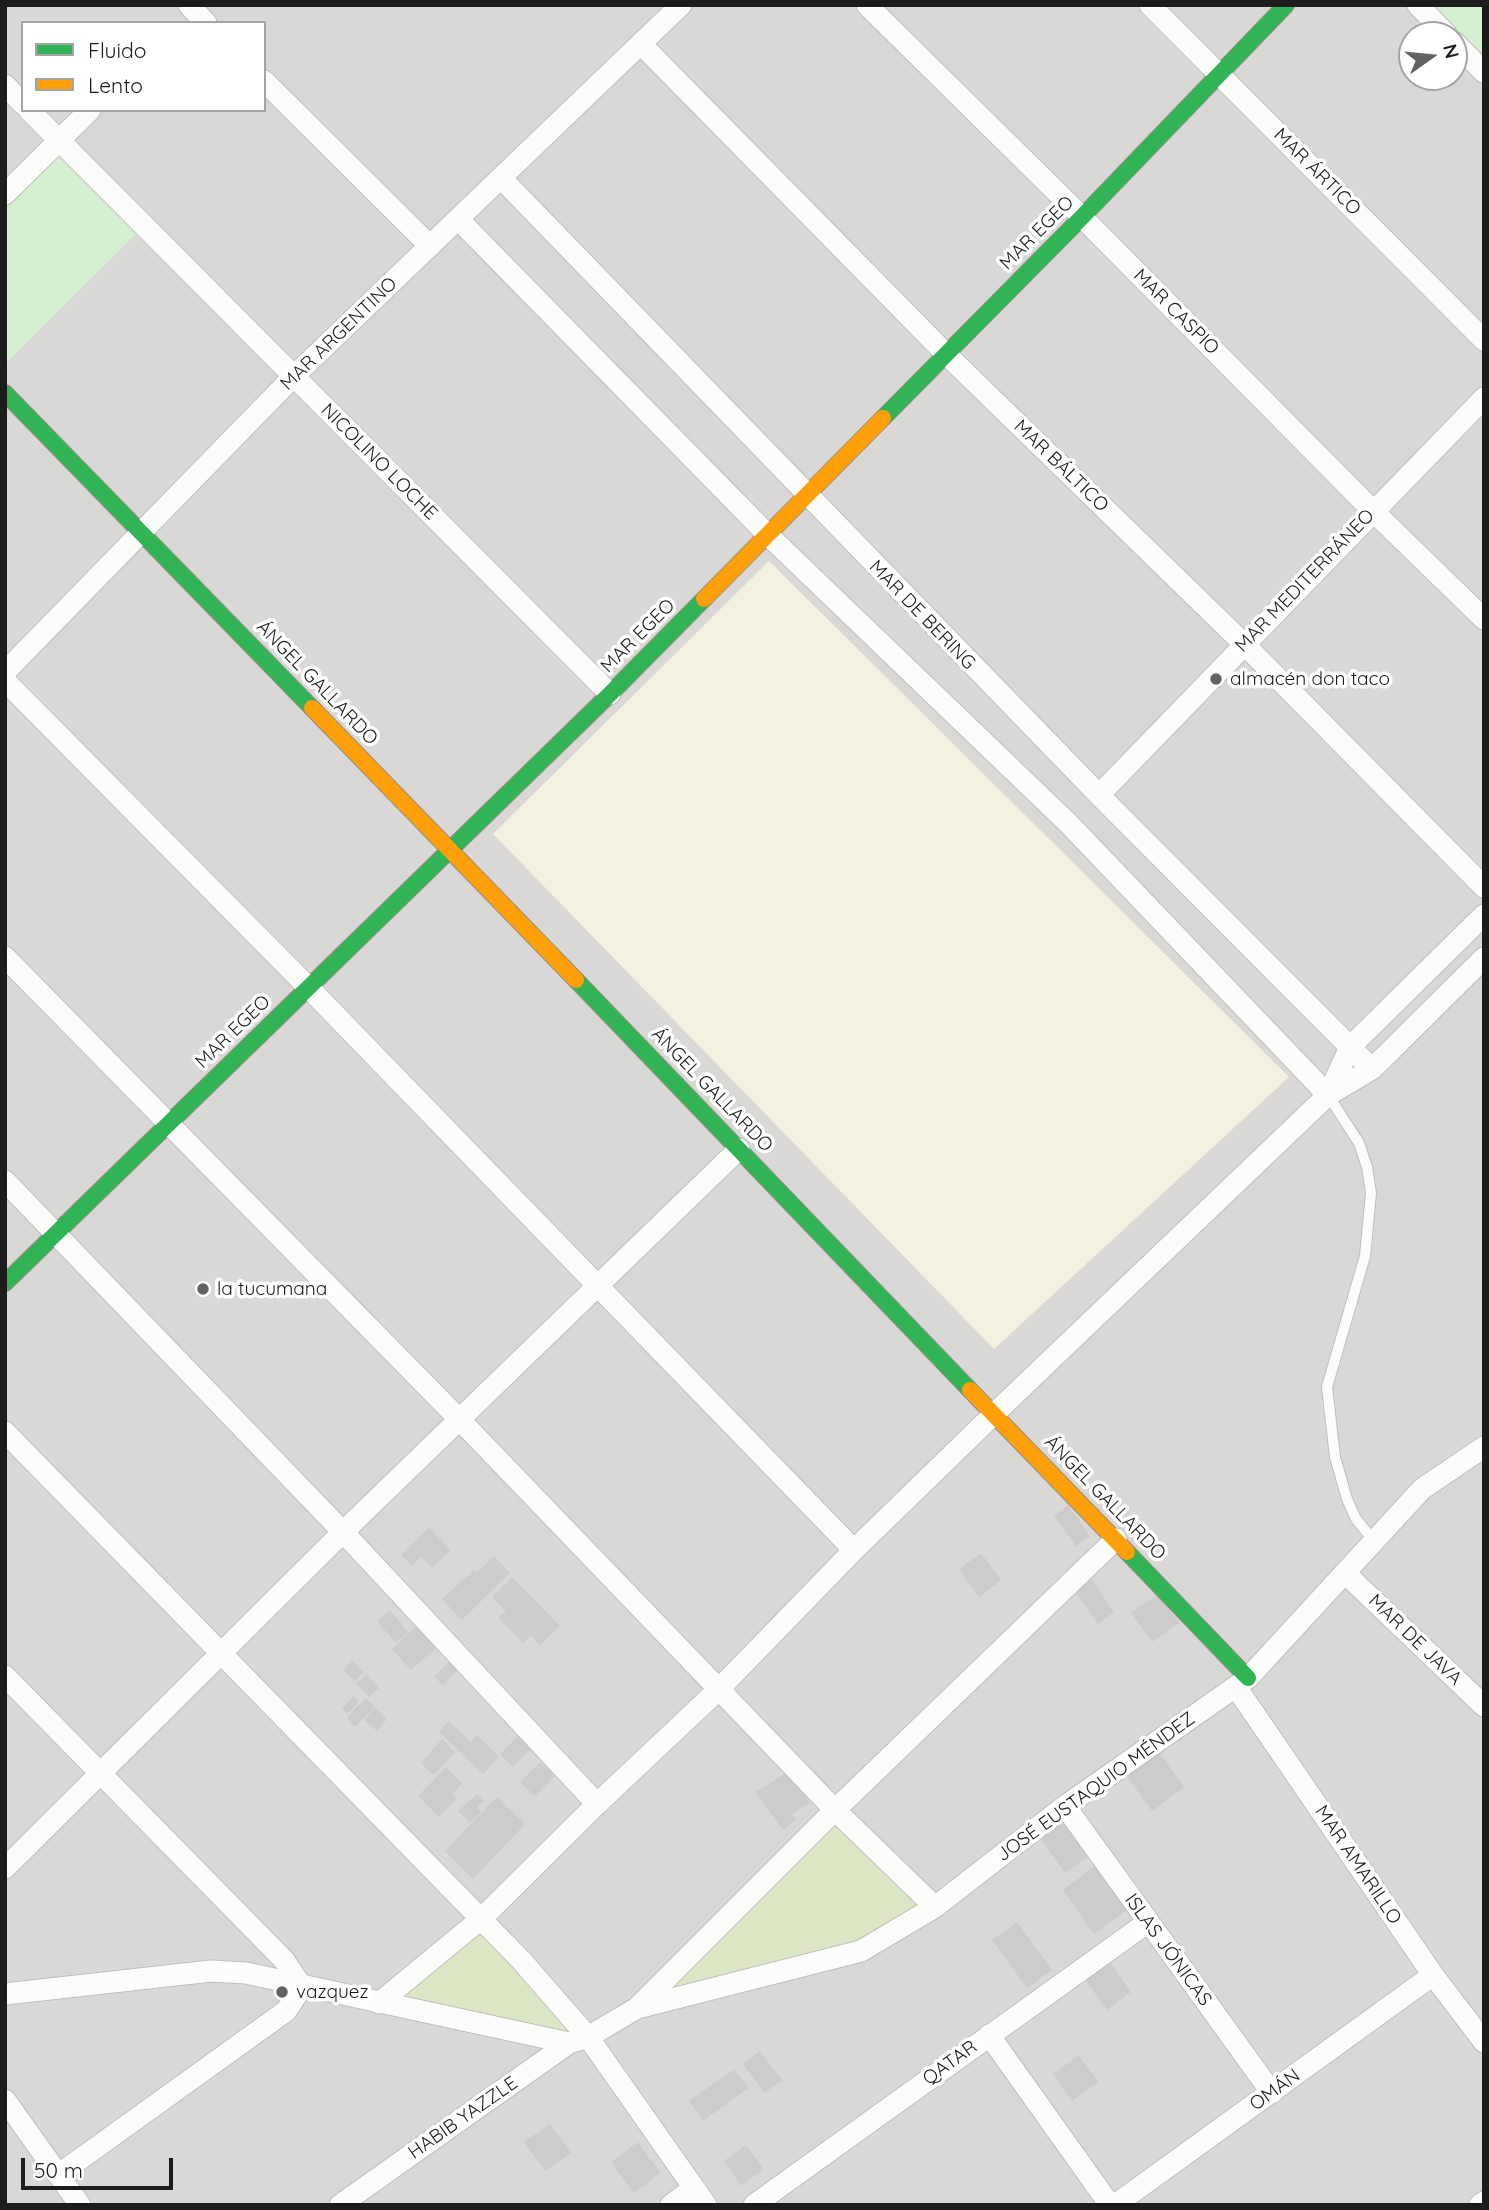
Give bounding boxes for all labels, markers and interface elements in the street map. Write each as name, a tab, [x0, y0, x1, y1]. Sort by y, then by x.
legend	[21, 21, 266, 112]
north arrow	[1398, 21, 1468, 91]
text: Fluido	[88, 37, 146, 63]
text: N	[1438, 41, 1465, 61]
text: Lento	[88, 72, 143, 98]
street label: MAR ÁRTICO	[1269, 124, 1365, 220]
street label: MAR EGEO	[995, 191, 1079, 275]
street label: MAR CASPIO	[1128, 264, 1224, 360]
street label: MAR ARGENTINO	[276, 273, 402, 395]
street label: NICOLINO LOCHE	[316, 399, 442, 525]
street label: MAR BÁLTICO	[1009, 415, 1113, 517]
street label: MAR MEDITERRÁNEO	[1231, 505, 1379, 657]
street label: MAR DE BERING	[864, 556, 980, 674]
street label: MAR EGEO	[596, 594, 680, 678]
street label: ÁNGEL GALLARDO	[252, 616, 382, 750]
place label: almacén don taco	[1230, 668, 1390, 690]
marker: almacén don taco	[1208, 671, 1224, 687]
street label: MAR EGEO	[191, 991, 275, 1073]
street label: ÁNGEL GALLARDO	[647, 1023, 777, 1157]
place label: la tucumana	[217, 1278, 327, 1300]
marker: la tucumana	[195, 1281, 211, 1297]
street label: ÁNGEL GALLARDO	[1040, 1431, 1170, 1565]
street label: MAR DE JAVA	[1364, 1590, 1466, 1690]
street label: JOSÉ EUSTAQUIO MÉNDEZ	[992, 1707, 1200, 1867]
street label: MAR AMARILLO	[1310, 1801, 1406, 1929]
street label: ISLAS JÓNICAS	[1120, 1889, 1216, 2011]
place label: vazquez	[296, 1981, 369, 2003]
marker: vazquez	[274, 1984, 290, 2000]
street label: QATAR	[918, 2036, 982, 2090]
street label: OMÁN	[1245, 2064, 1305, 2116]
street label: HABIB YAZZLE	[404, 2072, 522, 2164]
scale bar	[24, 2144, 177, 2188]
text: 50 m	[34, 2157, 83, 2183]

